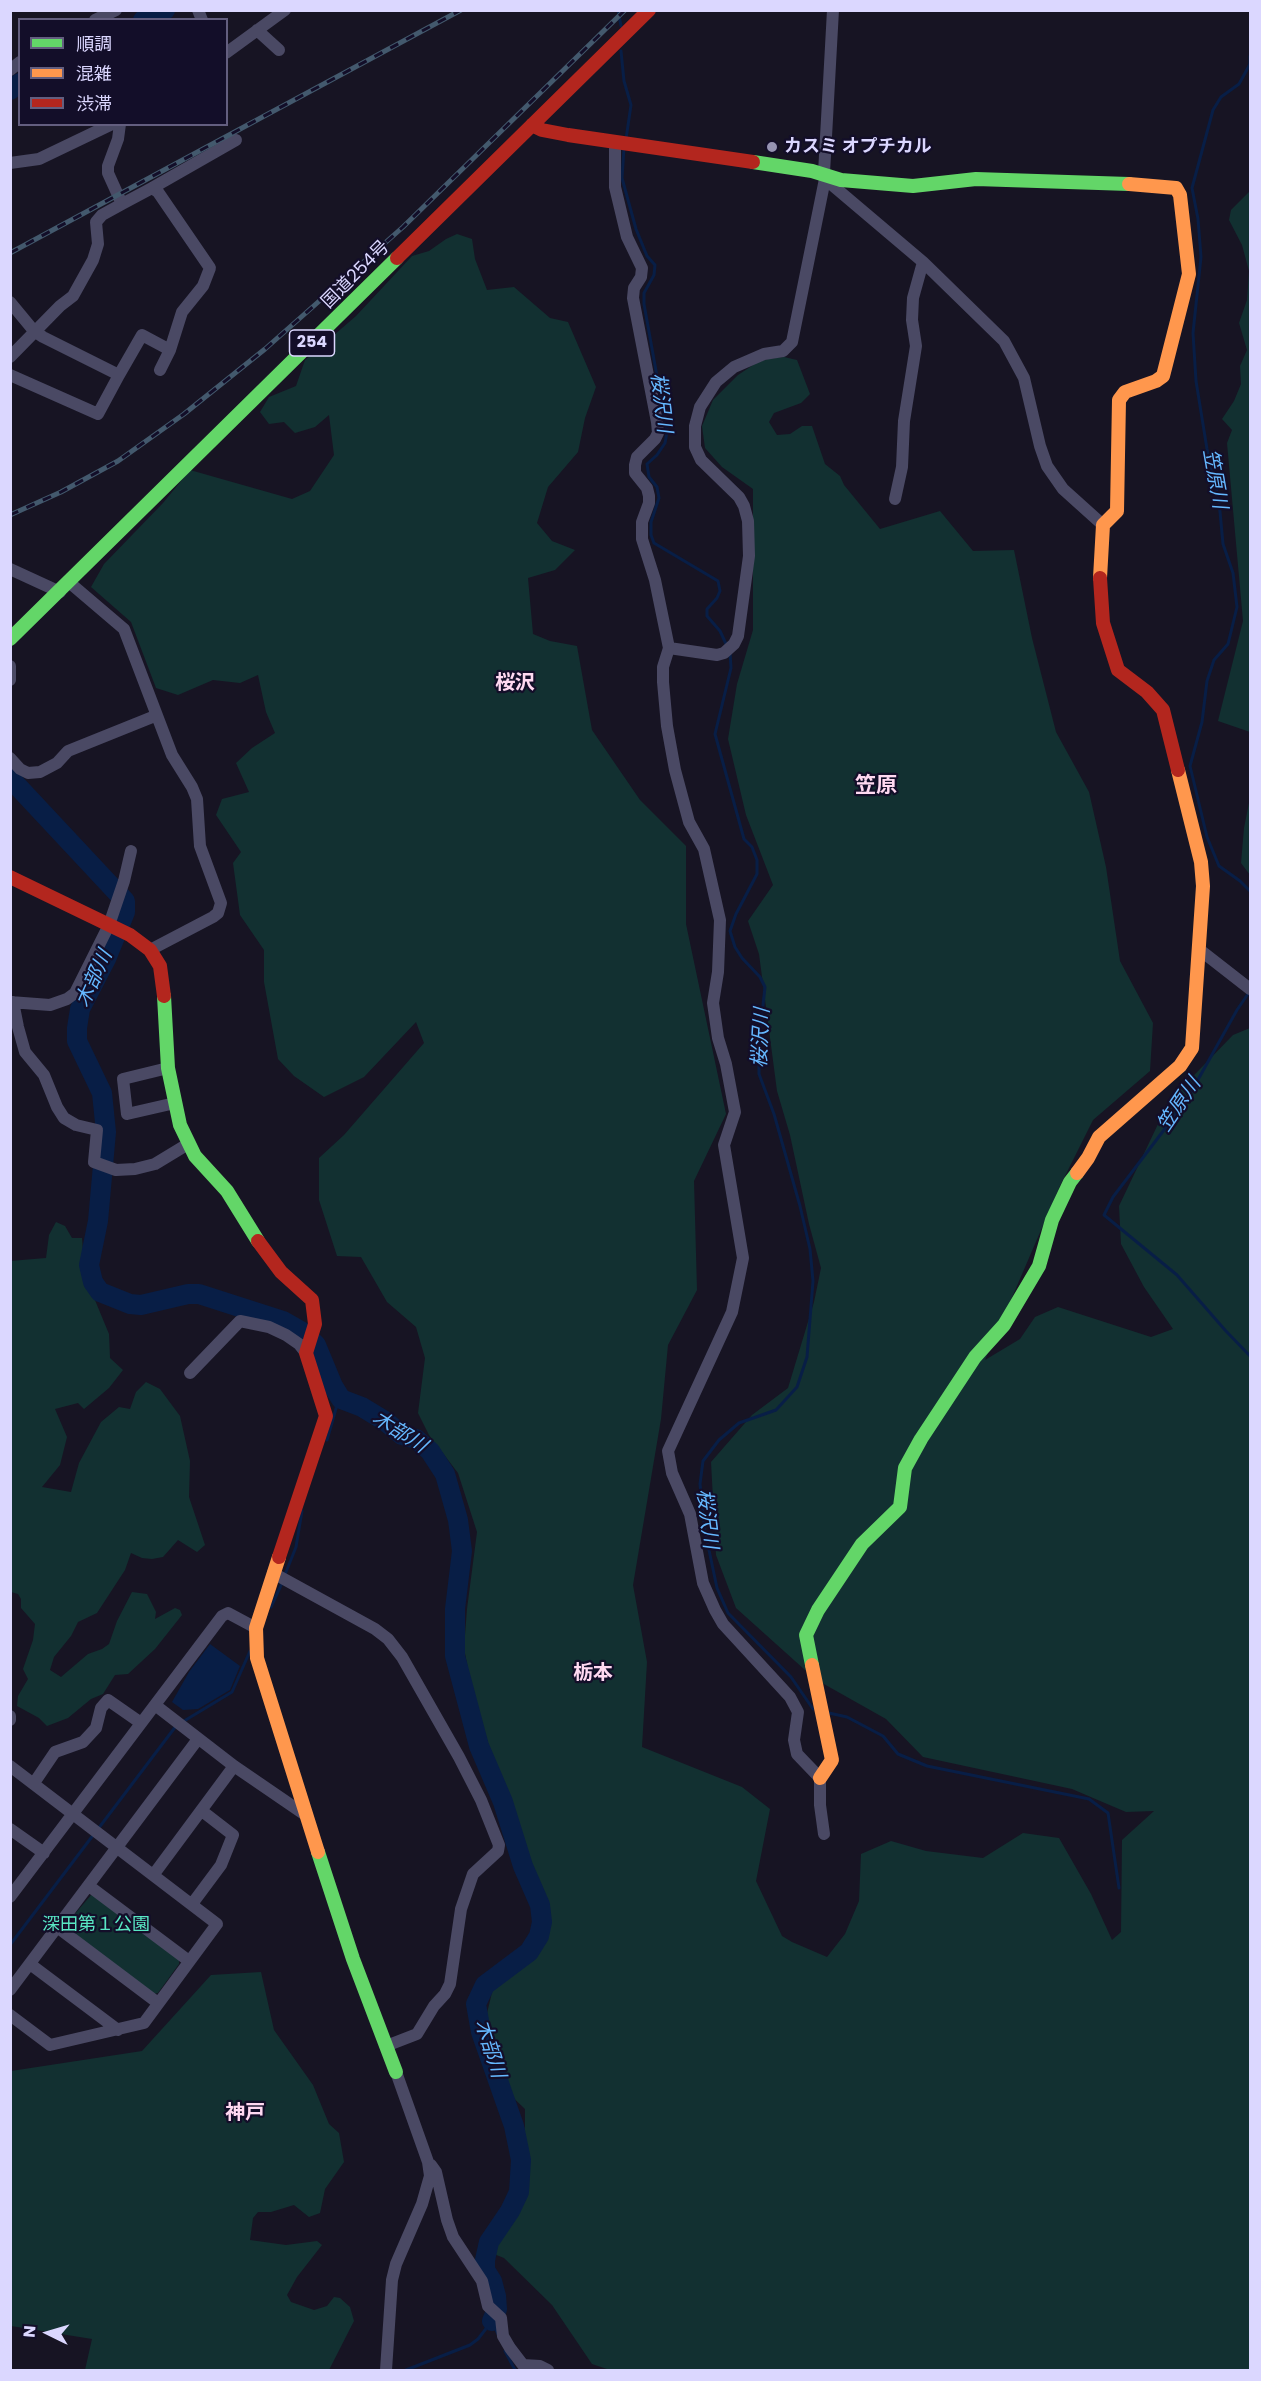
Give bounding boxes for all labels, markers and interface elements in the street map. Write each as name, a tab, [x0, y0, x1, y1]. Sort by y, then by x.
legend	[18, 18, 228, 126]
text: 順調	[76, 31, 112, 56]
text: 混雑	[76, 61, 112, 86]
text: 渋滞	[76, 91, 112, 116]
place label: カスミ オプチカル	[784, 136, 932, 158]
marker: カスミ オプチカル	[765, 140, 779, 154]
street label: 国道254号	[318, 237, 394, 313]
road number: 254	[290, 330, 334, 356]
water label: 桜沢川	[644, 372, 676, 434]
water label: 笠原川	[1197, 447, 1231, 511]
district label: 桜沢	[495, 672, 535, 696]
district label: 笠原	[855, 774, 897, 800]
water label: 木部川	[72, 947, 118, 1011]
water label: 桜沢川	[748, 1007, 776, 1069]
water label: 笠原川	[1153, 1073, 1207, 1137]
water label: 木部川	[367, 1407, 431, 1459]
water label: 桜沢川	[690, 1488, 722, 1550]
district label: 栃本	[573, 1662, 613, 1686]
park label: 深田第１公園	[42, 1914, 150, 1936]
water label: 木部川	[469, 2017, 509, 2081]
district label: 神戸	[225, 2102, 265, 2126]
north arrow	[18, 2303, 78, 2363]
text: N	[18, 2324, 42, 2338]

